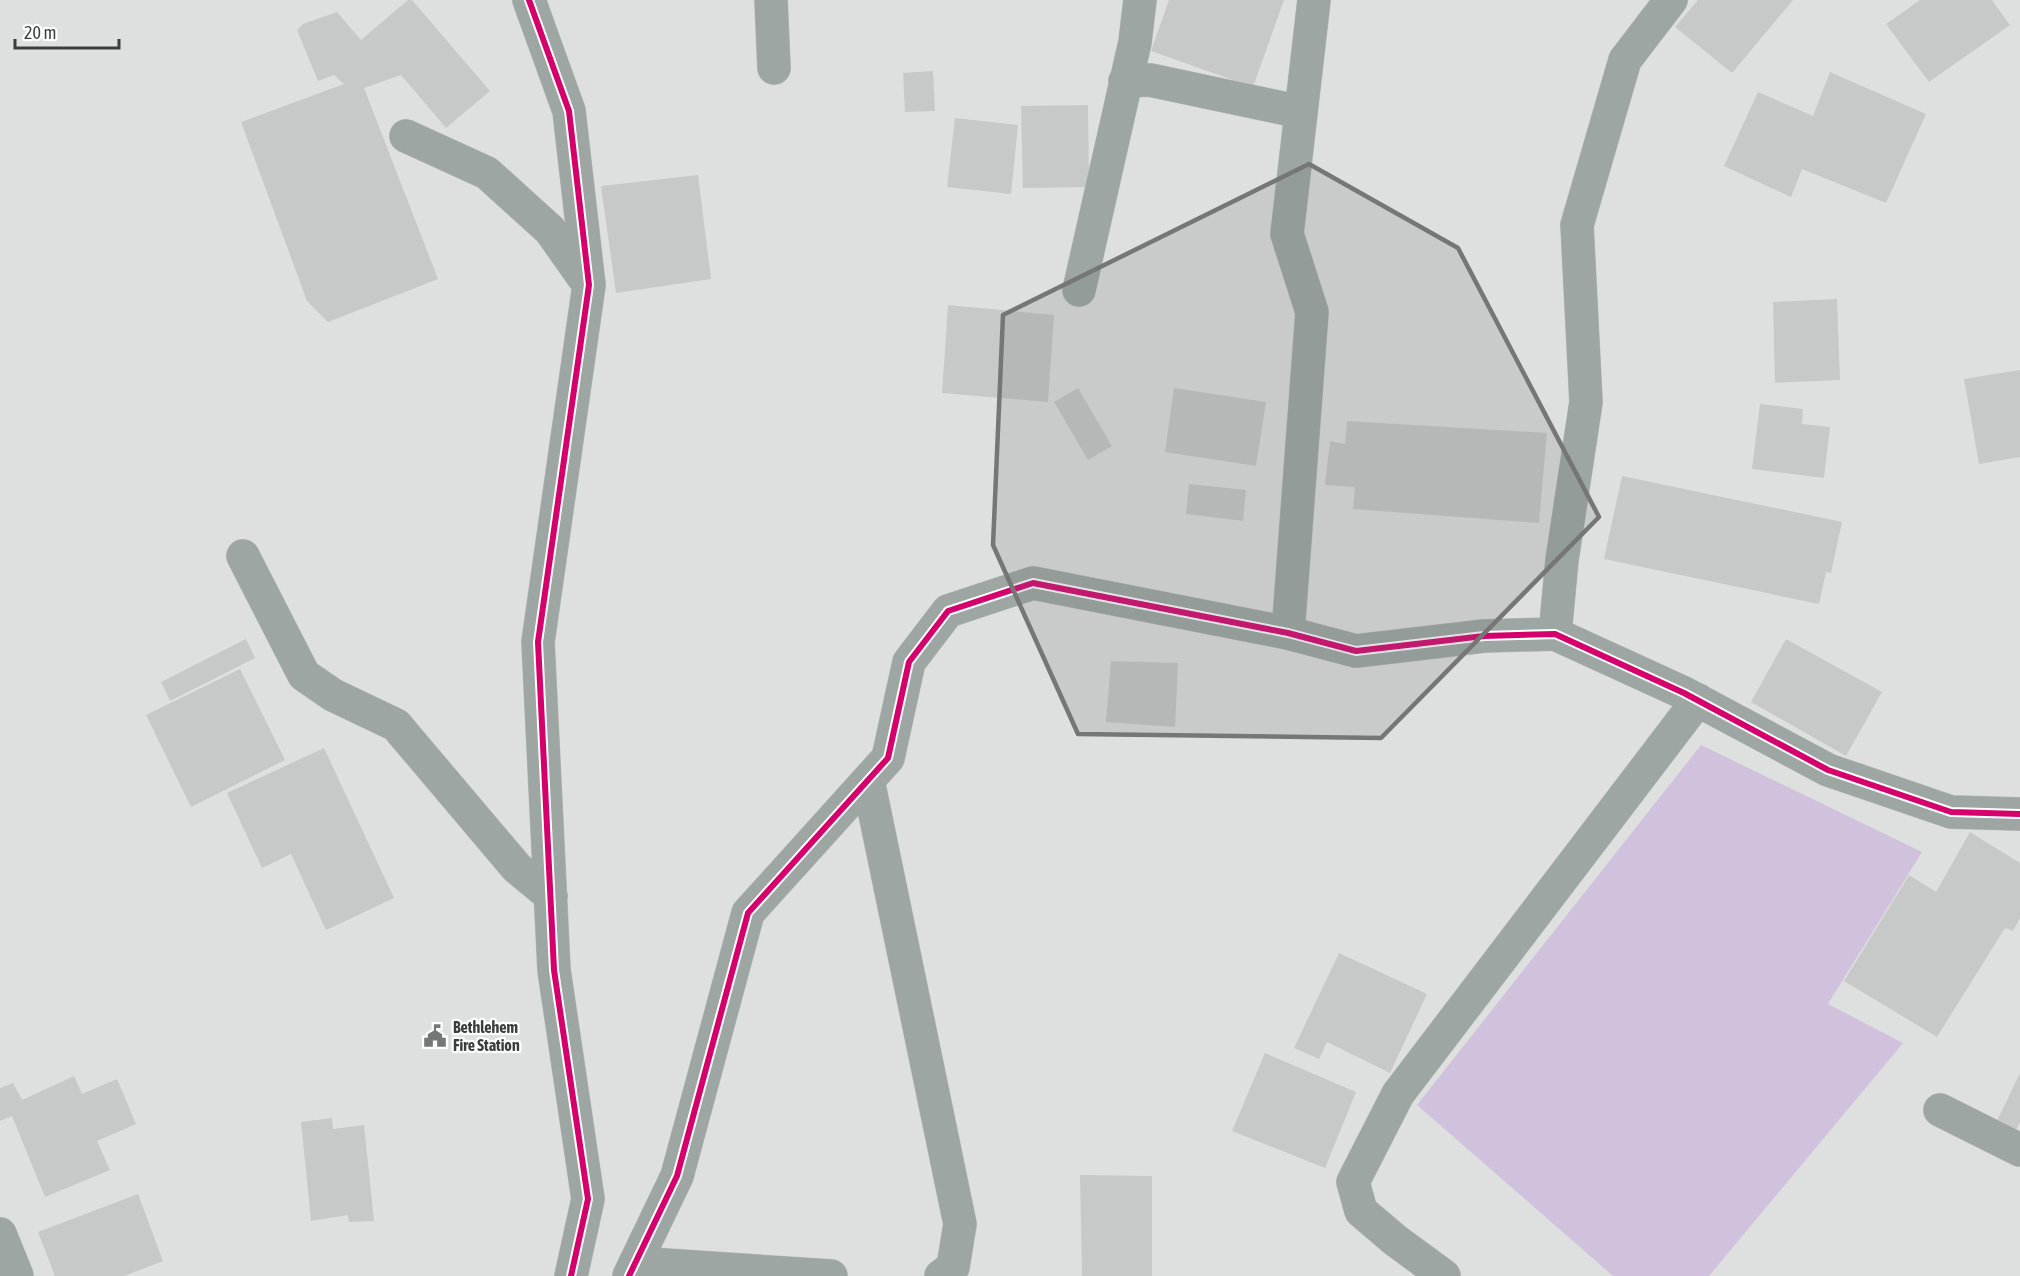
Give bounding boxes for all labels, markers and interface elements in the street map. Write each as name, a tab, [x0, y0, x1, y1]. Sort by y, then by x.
scale bar	[15, 12, 118, 50]
text: 20 m	[24, 22, 56, 43]
place label: Bethlehem Fire Station	[453, 1018, 520, 1054]
public building icon: Bethlehem Fire Station	[422, 1023, 448, 1049]

